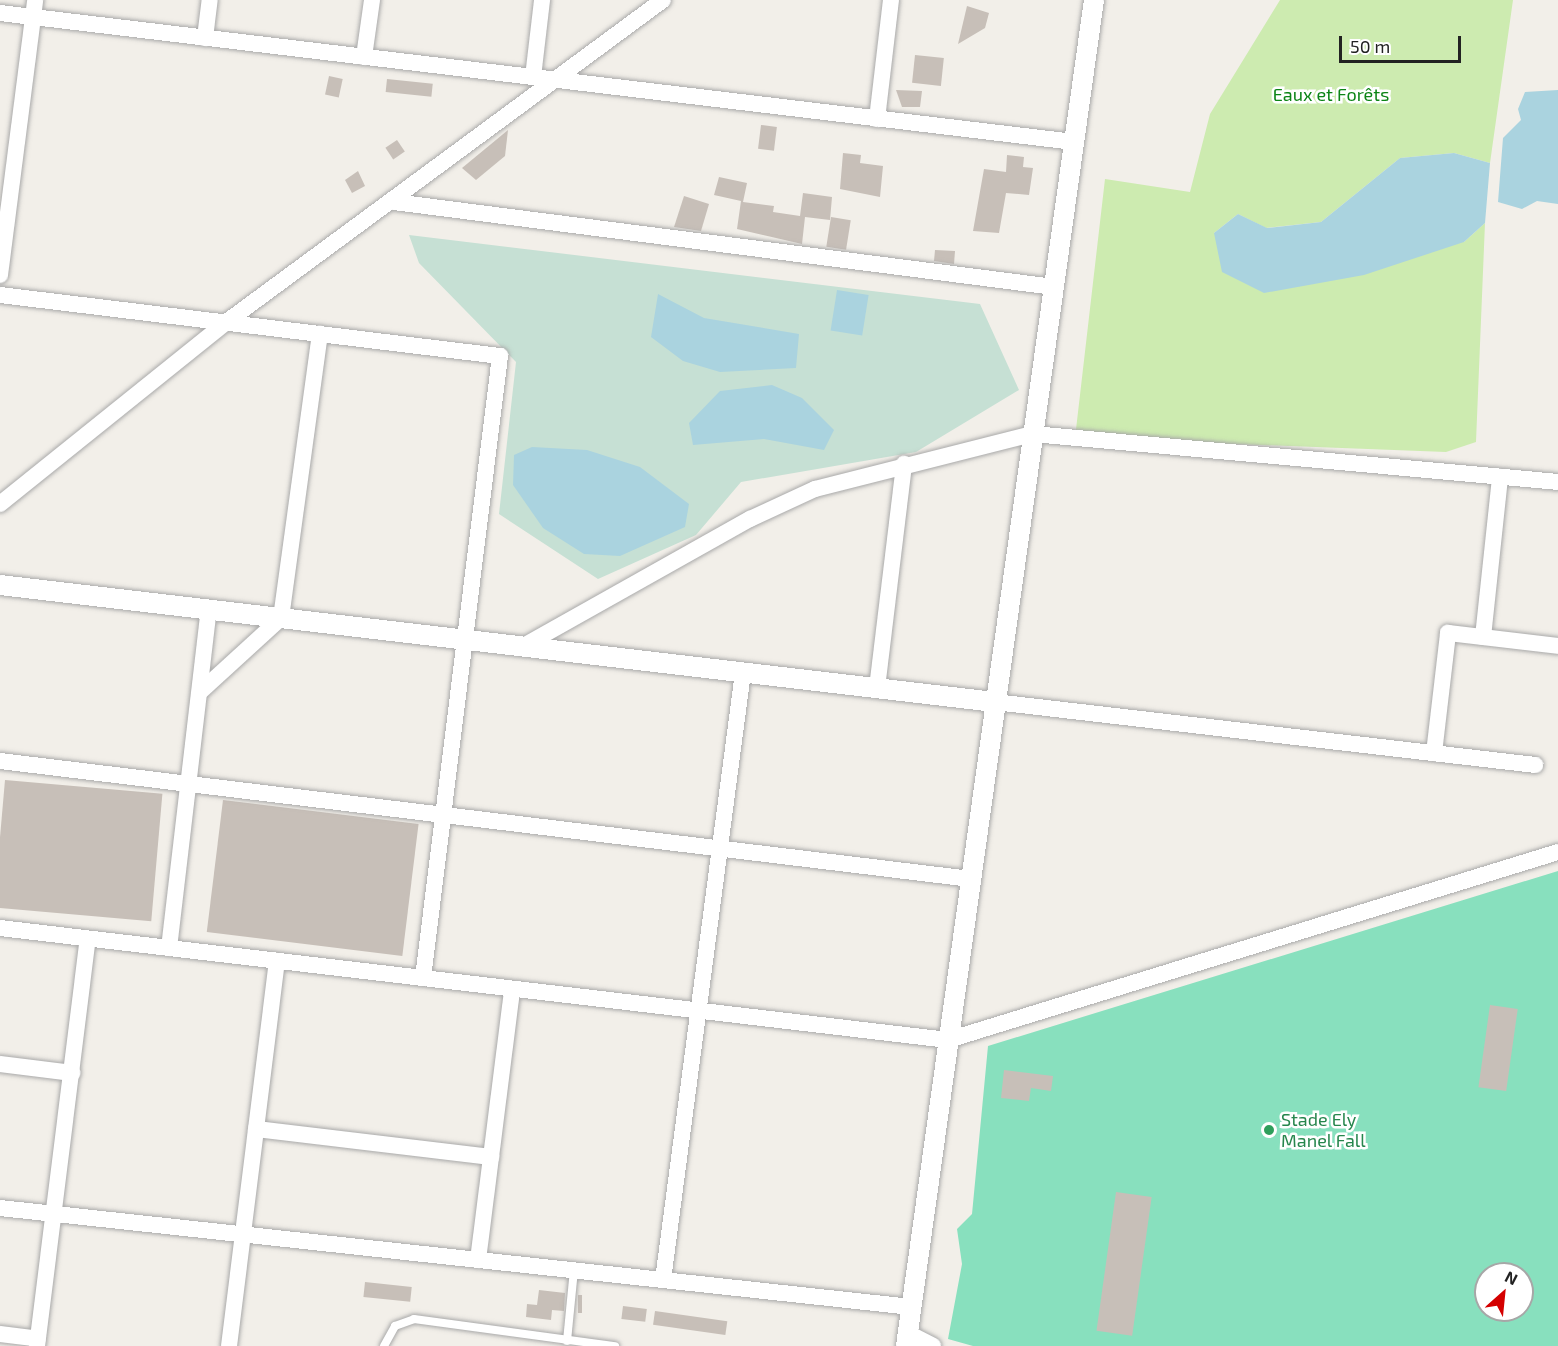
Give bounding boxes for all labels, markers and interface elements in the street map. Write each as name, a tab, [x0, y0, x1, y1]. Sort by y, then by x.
scale bar	[1342, 24, 1464, 62]
text: 50 m	[1350, 35, 1390, 57]
park label: Eaux et Forêts	[1273, 83, 1389, 105]
place label: Stade Ely Manel Fall	[1281, 1109, 1366, 1152]
marker: Stade Ely Manel Fall	[1262, 1123, 1276, 1137]
north arrow	[1474, 1262, 1534, 1322]
text: N	[1502, 1266, 1521, 1288]

